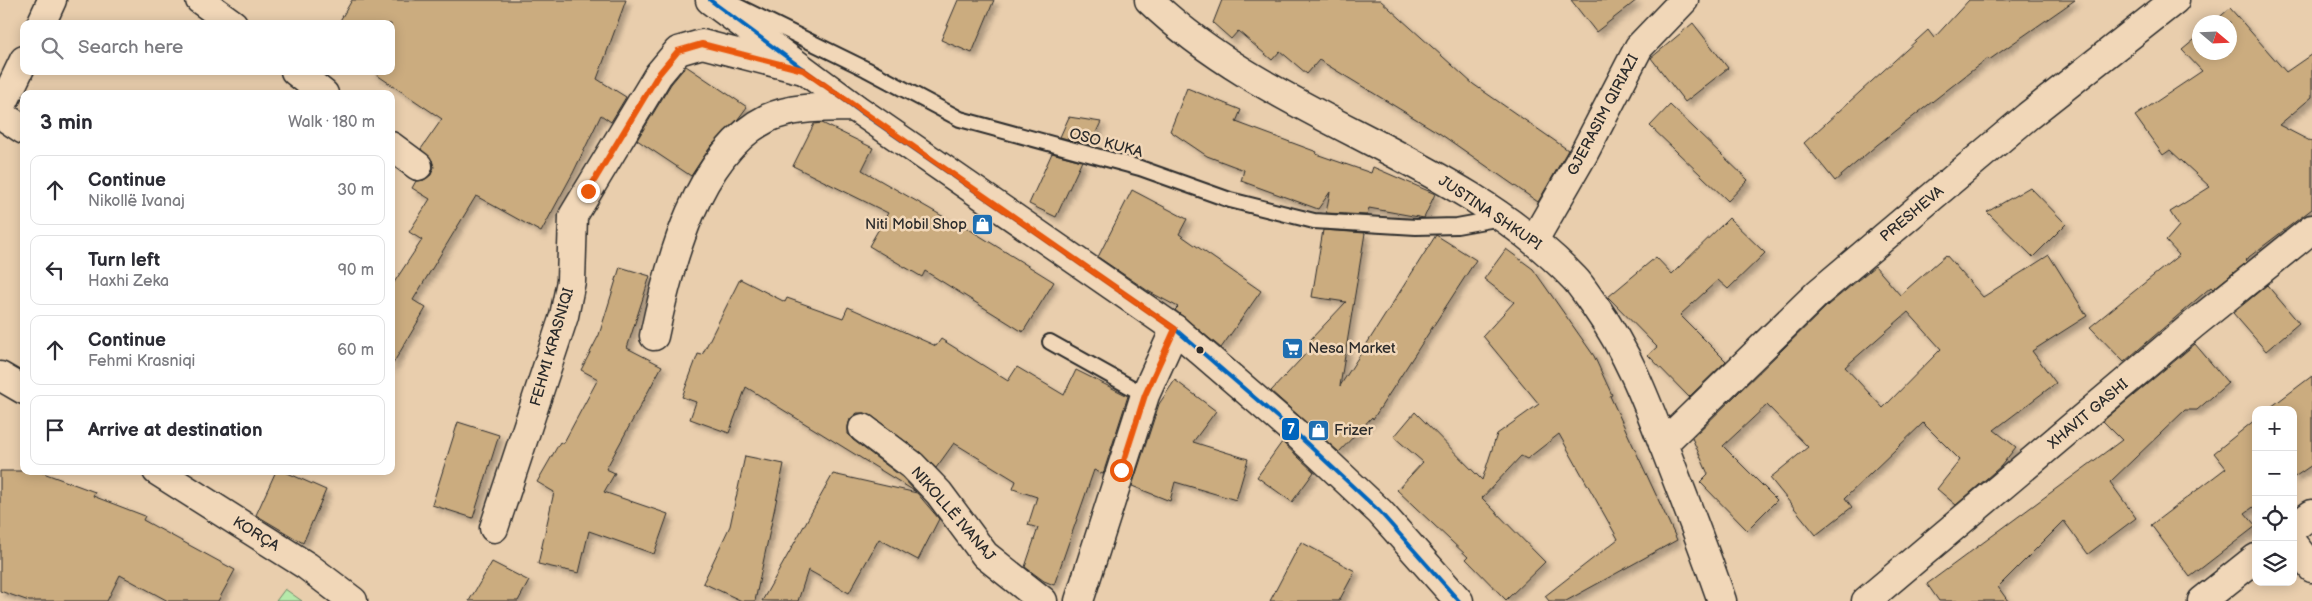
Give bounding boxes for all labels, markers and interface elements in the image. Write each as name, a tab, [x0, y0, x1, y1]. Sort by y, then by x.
north arrow	[2192, 15, 2237, 60]
search box	[20, 20, 395, 75]
icon: search	[38, 34, 66, 62]
text: Search here	[78, 36, 183, 59]
street label: GJERASIM QIRIAZI	[1563, 51, 1643, 179]
text: 3 min	[40, 110, 93, 135]
text: Walk · 180 m	[288, 113, 375, 132]
street label: OSO KUKA	[1067, 124, 1146, 162]
text: Continue	[88, 169, 166, 192]
street label: JUSTINA SHKUPI	[1435, 171, 1546, 255]
icon: ahead	[41, 176, 69, 204]
route end	[577, 180, 600, 203]
text: 30 m	[337, 181, 374, 200]
street label: PRESHEVA	[1876, 181, 1948, 246]
text: Nikollë Ivanaj	[88, 192, 185, 211]
shop icon: Niti Mobil Shop	[971, 212, 995, 236]
place label: Niti Mobil Shop	[865, 215, 967, 234]
text: Turn left	[88, 249, 160, 272]
icon: left	[41, 256, 69, 284]
text: 90 m	[338, 261, 374, 280]
text: Haxhi Zeka	[88, 272, 169, 291]
street label: FEHMI KRASNIQI	[526, 285, 578, 408]
text: Continue	[88, 329, 166, 352]
icon: ahead	[41, 336, 69, 364]
supermarket icon: Nesa Market	[1280, 336, 1304, 360]
place label: Nesa Market	[1308, 339, 1396, 358]
text: 60 m	[337, 341, 374, 360]
unlabelled marker	[1195, 345, 1205, 355]
text: Fehmi Krasniqi	[88, 352, 195, 371]
street label: XHAVIT GASHI	[2043, 375, 2132, 454]
map controls	[2252, 406, 2297, 586]
button: +	[2252, 406, 2297, 451]
icon: arrive	[41, 416, 69, 444]
line badge: 7	[1281, 417, 1300, 441]
shop icon: Frizer	[1306, 418, 1330, 442]
text: Arrive at destination	[88, 419, 263, 442]
text: 7	[1287, 421, 1295, 438]
place label: Frizer	[1334, 421, 1374, 440]
button: −	[2252, 451, 2297, 496]
route start	[1110, 459, 1133, 482]
street label: NIKOLLË IVANAJ	[907, 463, 1000, 566]
button: locate	[2252, 496, 2297, 541]
street label: KORÇA	[229, 512, 284, 556]
button: layers	[2252, 541, 2297, 586]

